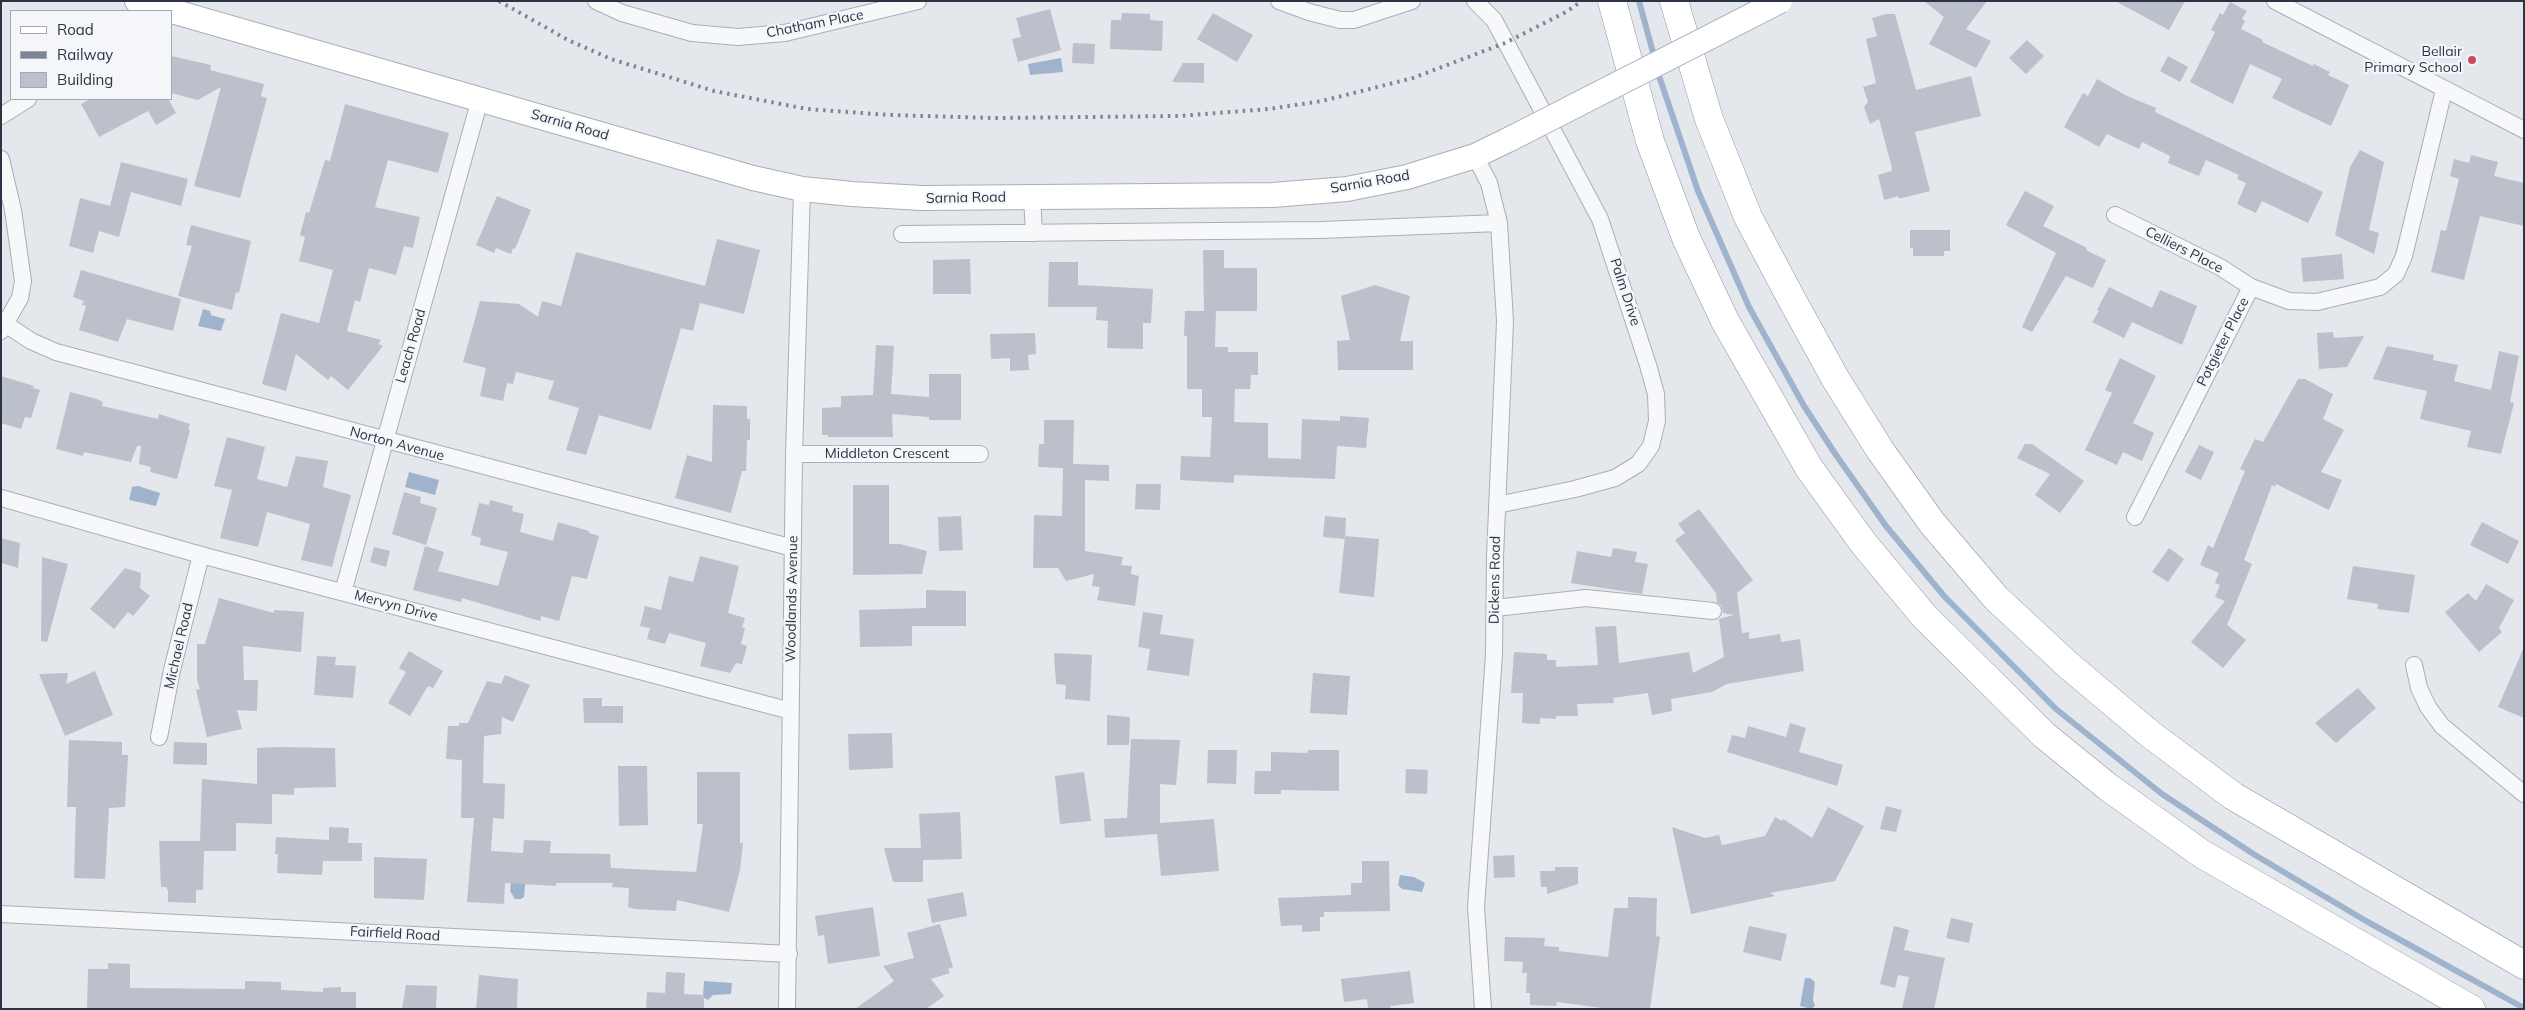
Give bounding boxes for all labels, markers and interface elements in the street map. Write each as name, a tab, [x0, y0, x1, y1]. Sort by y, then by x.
street label: Chatham Place	[765, 6, 865, 42]
legend	[10, 10, 172, 100]
text: Road	[57, 20, 94, 39]
place label: Bellair Primary School	[2364, 44, 2462, 76]
text: Railway	[57, 45, 113, 64]
marker: Bellair Primary School	[2466, 54, 2478, 66]
text: Building	[57, 70, 113, 89]
street label: Sarnia Road	[529, 106, 611, 144]
street label: Sarnia Road	[1329, 167, 1411, 197]
street label: Sarnia Road	[926, 189, 1006, 207]
street label: Celliers Place	[2142, 223, 2226, 277]
street label: Palm Drive	[1606, 256, 1644, 328]
street label: Potgieter Place	[2193, 295, 2253, 389]
street label: Leach Road	[392, 307, 430, 385]
street label: Norton Avenue	[348, 423, 446, 465]
street label: Middleton Crescent	[825, 446, 949, 462]
street label: Woodlands Avenue	[782, 535, 802, 663]
street label: Dickens Road	[1486, 536, 1504, 624]
street label: Mervyn Drive	[352, 587, 440, 625]
street label: Michael Road	[161, 601, 197, 691]
street label: Fairfield Road	[350, 923, 440, 945]

